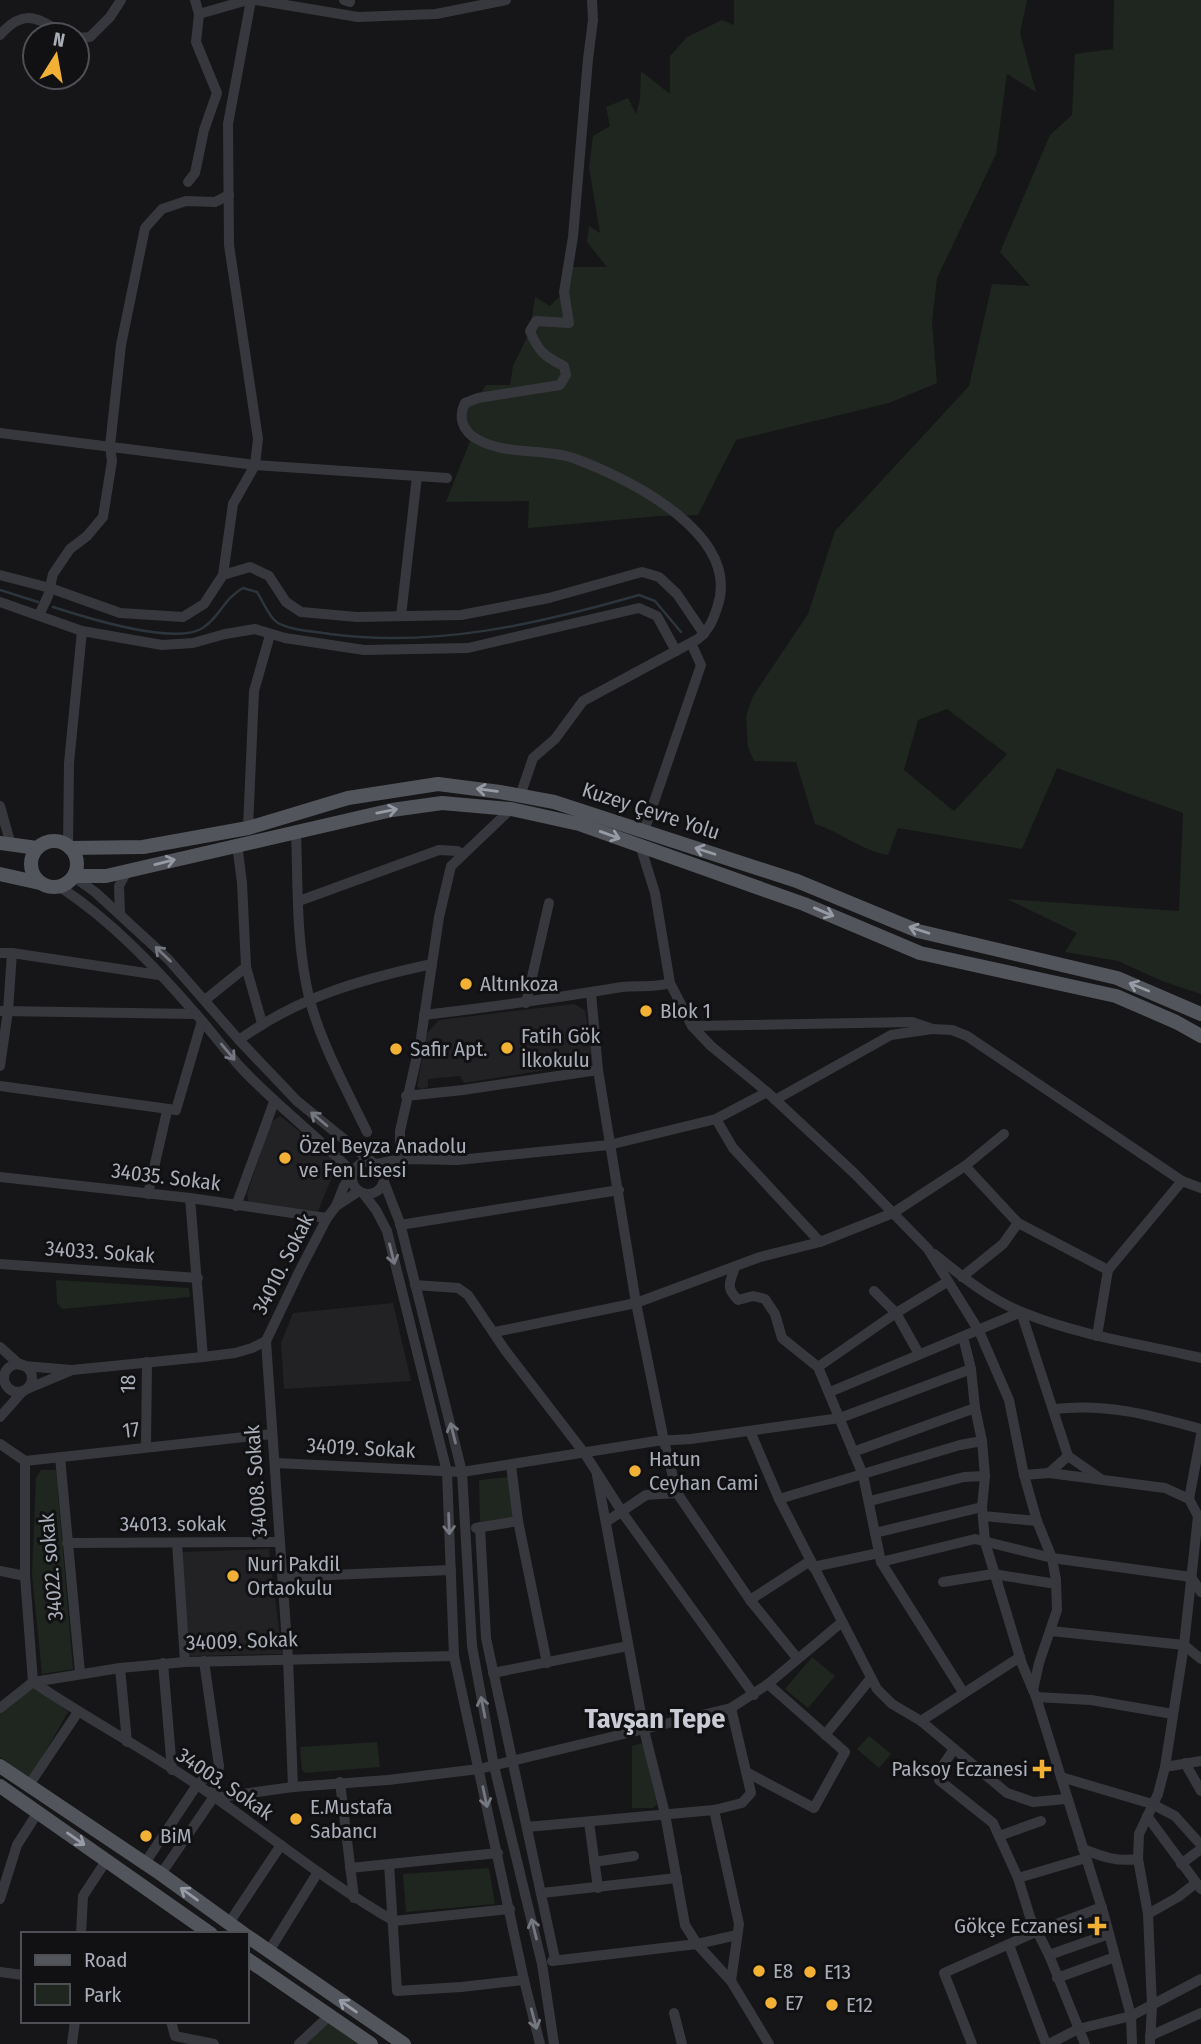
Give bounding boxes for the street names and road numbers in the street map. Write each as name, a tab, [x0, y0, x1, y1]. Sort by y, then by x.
street label: Kuzey Çevre Yolu	[579, 776, 723, 846]
street label: 34035. Sokak	[110, 1157, 222, 1197]
street label: 34010. Sokak	[247, 1209, 320, 1319]
street label: 34033. Sokak	[44, 1235, 156, 1269]
street label: 18	[115, 1374, 141, 1394]
street label: 17	[121, 1416, 141, 1444]
street label: 34008. Sokak	[239, 1424, 273, 1538]
street label: 34019. Sokak	[306, 1432, 416, 1464]
street label: 34013. sokak	[120, 1511, 226, 1537]
street label: 34022. sokak	[33, 1512, 69, 1622]
street label: 34009. Sokak	[186, 1626, 299, 1656]
street label: 34003. Sokak	[172, 1742, 278, 1826]

